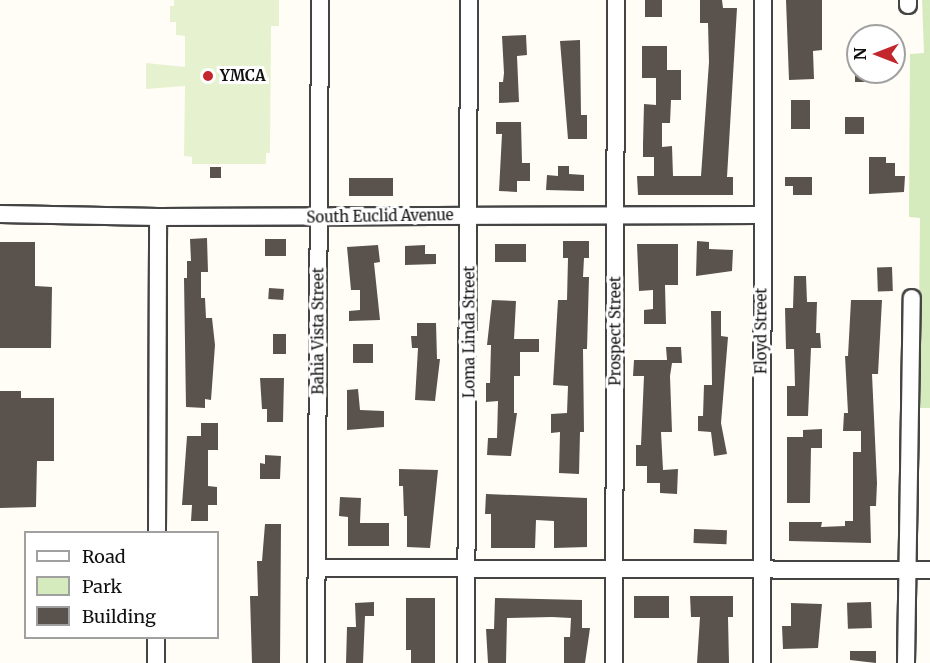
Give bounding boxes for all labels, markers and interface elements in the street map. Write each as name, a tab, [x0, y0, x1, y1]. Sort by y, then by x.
north arrow	[846, 24, 906, 84]
text: N	[850, 48, 870, 60]
place label: YMCA	[220, 67, 266, 85]
marker: YMCA	[201, 69, 215, 83]
street label: South Euclid Avenue	[306, 206, 454, 226]
street label: Loma Linda Street	[460, 266, 478, 398]
street label: Bahia Vista Street	[309, 267, 327, 395]
street label: Prospect Street	[606, 276, 624, 386]
street label: Floyd Street	[752, 288, 770, 374]
legend	[24, 531, 219, 639]
text: Road	[82, 545, 126, 568]
text: Park	[82, 575, 122, 598]
text: Building	[82, 605, 156, 628]

